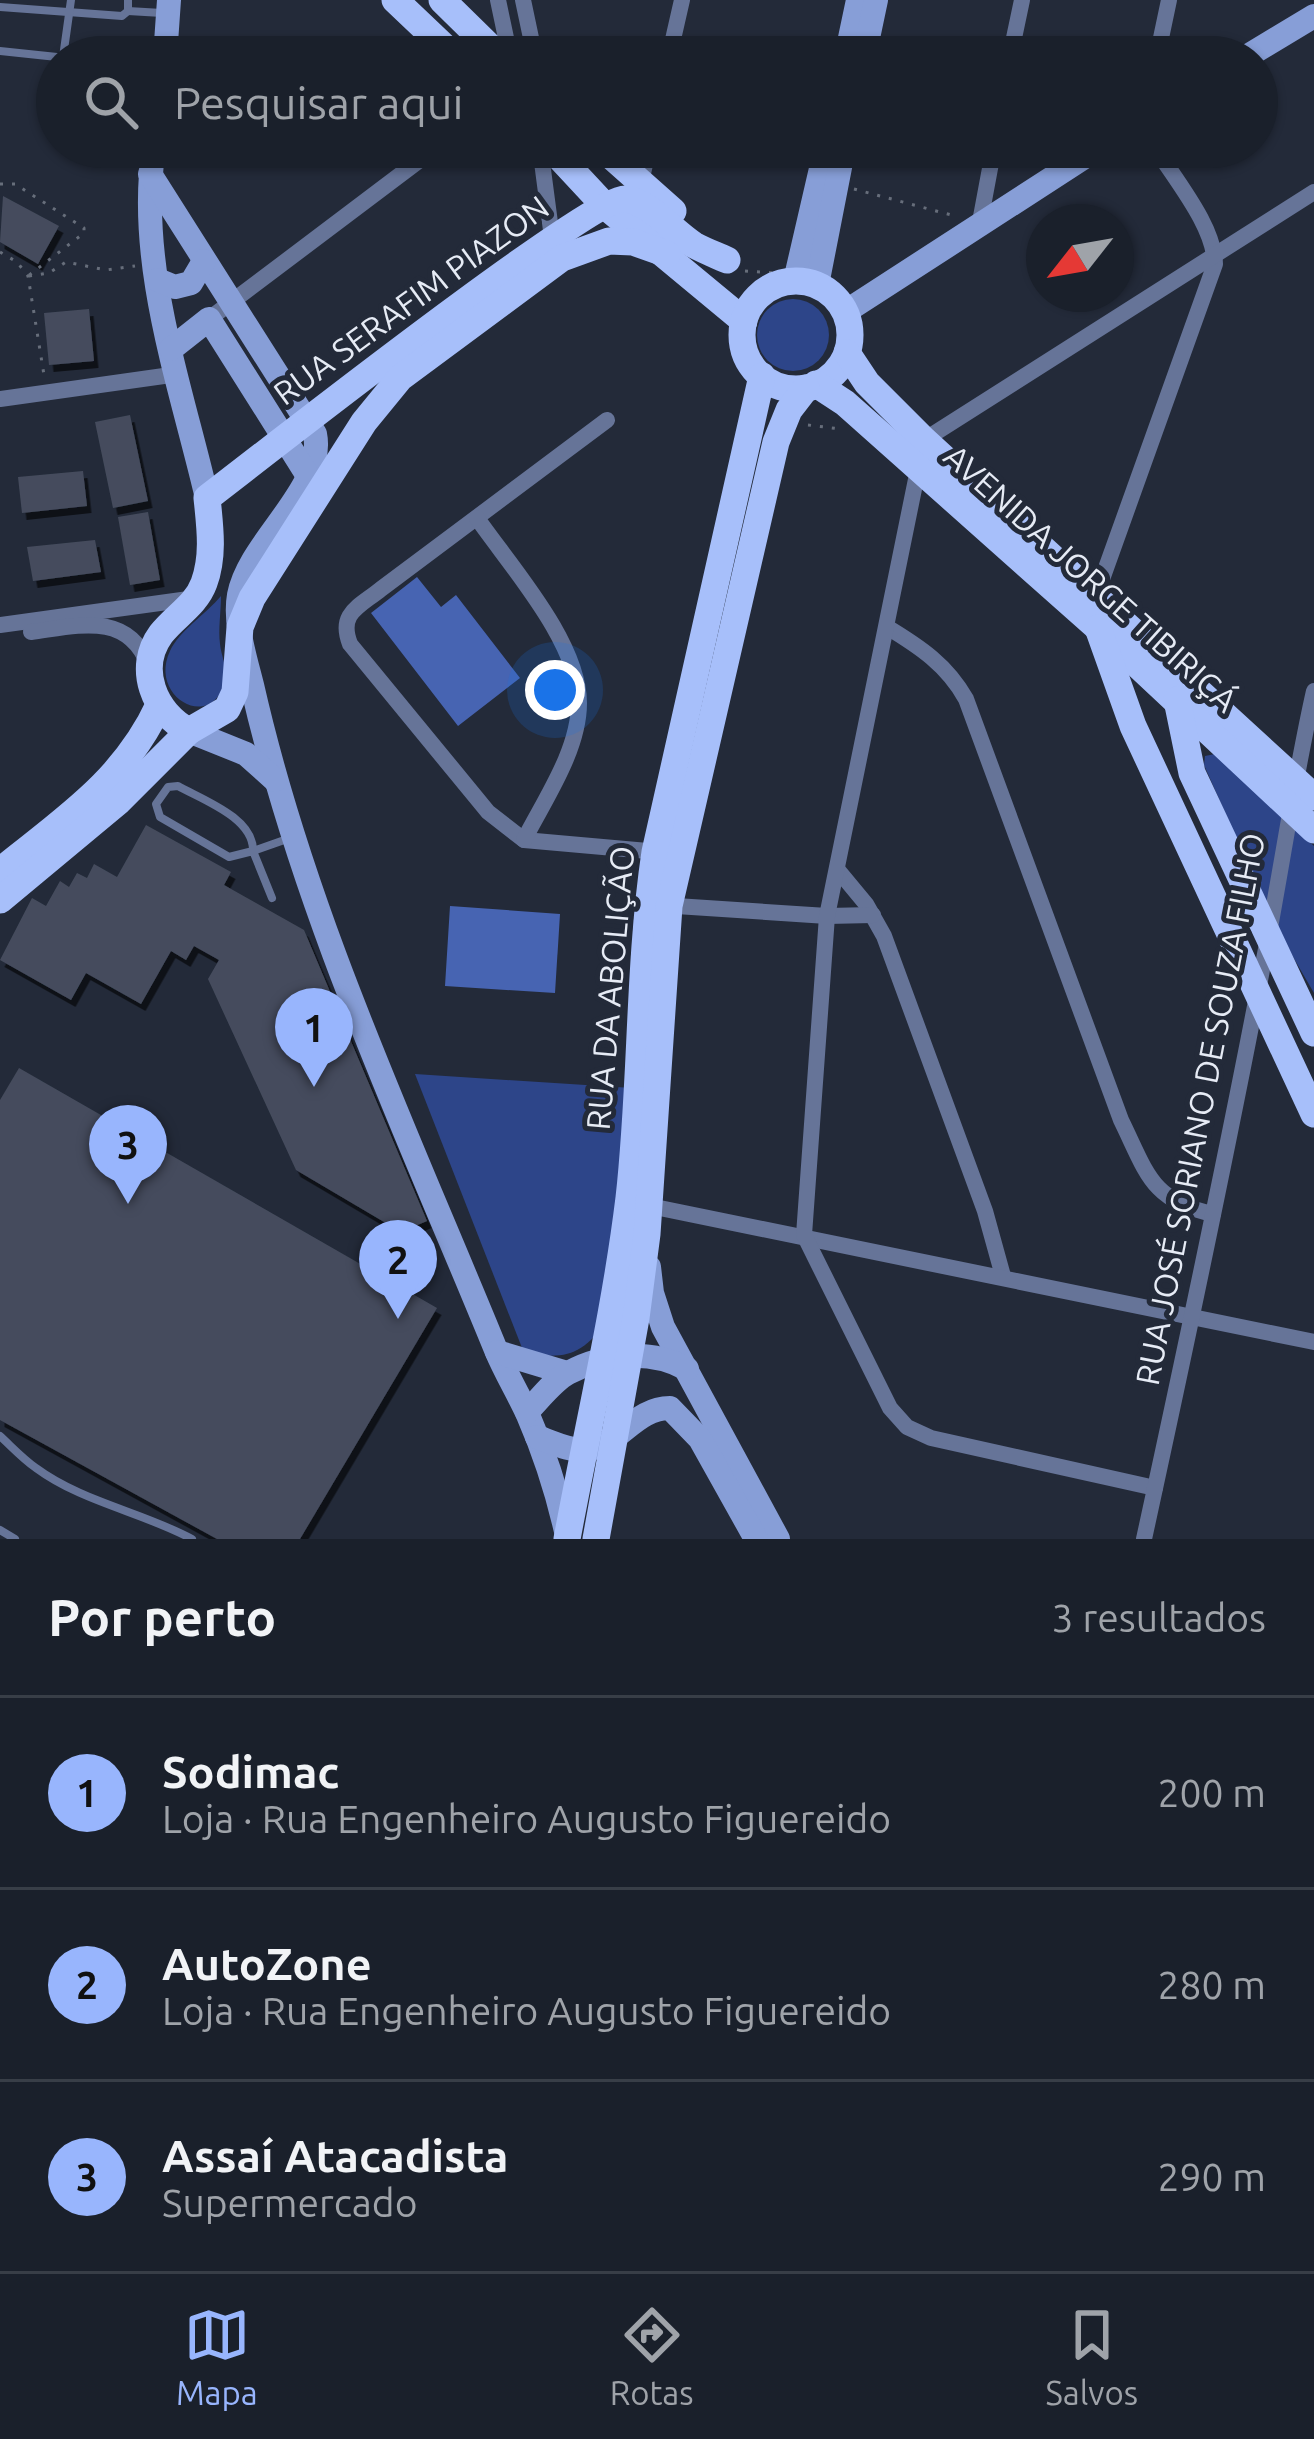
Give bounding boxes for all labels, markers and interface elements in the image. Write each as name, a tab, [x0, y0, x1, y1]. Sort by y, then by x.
search box	[36, 36, 1278, 168]
icon: search	[78, 69, 144, 135]
text: Pesquisar aqui	[174, 77, 463, 128]
street label: RUA SERAFIM PIAZON	[266, 188, 555, 412]
north arrow	[1026, 204, 1134, 312]
street label: AVENIDA JORGE TIBIRIÇÁ	[937, 435, 1247, 719]
your location	[525, 660, 585, 720]
street label: RUA JOSÉ SORIANO DE SOUZA FILHO	[1126, 829, 1271, 1388]
street label: RUA DA ABOLIÇÃO	[579, 844, 640, 1132]
pin: 1	[275, 988, 353, 1087]
pin: 3	[89, 1105, 167, 1204]
pin: 2	[359, 1220, 437, 1319]
text: Por perto	[48, 1588, 276, 1646]
text: 3 resultados	[1052, 1596, 1266, 1639]
text: Sodimac	[162, 1746, 339, 1797]
text: 1	[76, 1771, 98, 1814]
text: 200 m	[1157, 1771, 1266, 1814]
text: Loja · Rua Engenheiro Augusto Figuereido	[162, 1797, 891, 1840]
text: AutoZone	[162, 1938, 372, 1989]
text: 2	[76, 1963, 98, 2006]
text: 280 m	[1157, 1963, 1266, 2006]
text: Loja · Rua Engenheiro Augusto Figuereido	[162, 1989, 891, 2032]
text: Assaí Atacadista	[162, 2130, 508, 2181]
text: 3	[76, 2155, 98, 2198]
text: 290 m	[1157, 2155, 1266, 2198]
text: Supermercado	[162, 2181, 417, 2224]
tab: Mapa	[176, 2302, 258, 2411]
tab: Rotas	[610, 2302, 694, 2411]
tab: Salvos	[1045, 2302, 1138, 2411]

